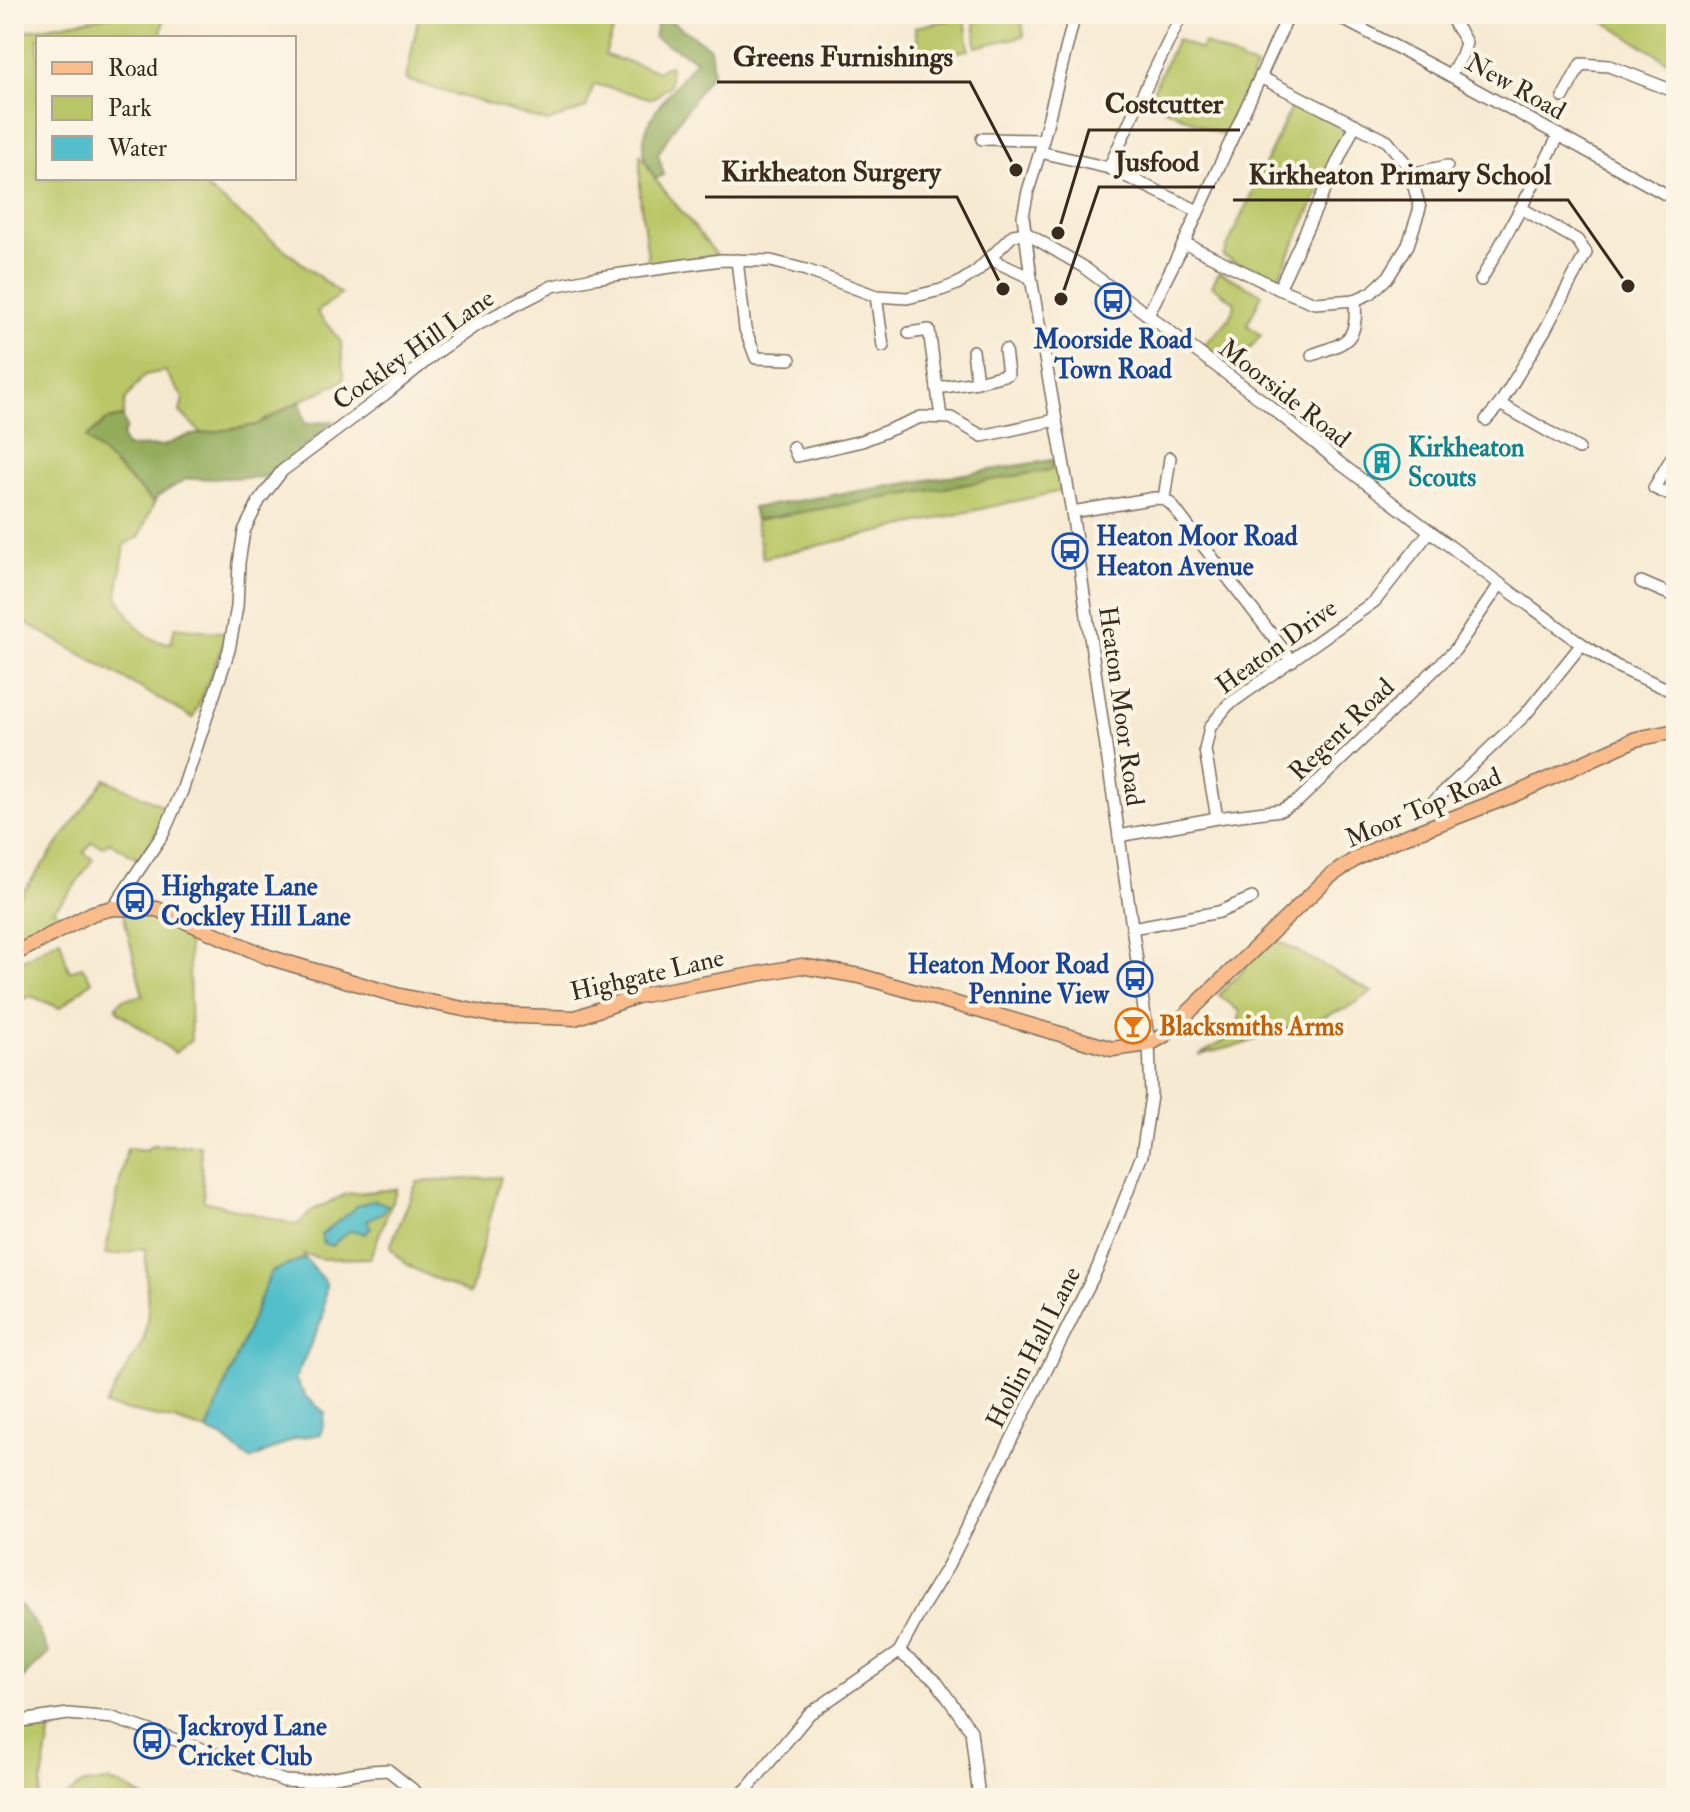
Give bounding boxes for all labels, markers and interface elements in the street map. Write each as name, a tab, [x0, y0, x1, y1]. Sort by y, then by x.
callout: Greens Furnishings	[717, 30, 970, 82]
legend	[36, 36, 296, 180]
text: Greens Furnishings	[733, 40, 954, 75]
street label: New Road	[1460, 46, 1571, 127]
text: Road	[108, 53, 158, 84]
callout: Costcutter	[1089, 78, 1240, 130]
text: Costcutter	[1105, 87, 1224, 122]
text: Park	[108, 93, 152, 124]
text: Water	[107, 133, 167, 164]
callout: Jusfood	[1099, 135, 1215, 187]
callout: Kirkheaton Surgery	[705, 145, 957, 197]
text: Jusfood	[1113, 145, 1199, 180]
callout: Kirkheaton Primary School	[1233, 148, 1568, 200]
text: Kirkheaton Surgery	[721, 155, 943, 190]
text: Kirkheaton Primary School	[1249, 158, 1552, 193]
street label: Cockley Hill Lane	[327, 282, 501, 417]
bus stop icon: Moorside Road Town Road	[1094, 282, 1132, 320]
place label: Moorside Road Town Road	[1033, 324, 1192, 386]
street label: Moorside Road	[1212, 332, 1357, 455]
place label: Kirkheaton Scouts	[1408, 432, 1525, 494]
building icon: Kirkheaton Scouts	[1363, 443, 1401, 481]
place label: Heaton Moor Road Heaton Avenue	[1096, 521, 1298, 583]
bus stop icon: Heaton Moor Road Heaton Avenue	[1051, 532, 1089, 570]
street label: Heaton Drive	[1210, 592, 1343, 701]
street label: Heaton Moor Road	[1091, 604, 1151, 808]
street label: Regent Road	[1282, 671, 1401, 788]
street label: Moor Top Road	[1341, 761, 1507, 856]
place label: Highgate Lane Cockley Hill Lane	[161, 871, 351, 934]
bus stop icon: Highgate Lane Cockley Hill Lane	[116, 882, 154, 920]
street label: Highgate Lane	[567, 942, 727, 1008]
place label: Heaton Moor Road Pennine View	[907, 949, 1110, 1011]
bus stop icon: Heaton Moor Road Pennine View	[1116, 960, 1154, 998]
bar icon: Blacksmiths Arms	[1114, 1007, 1152, 1045]
place label: Blacksmiths Arms	[1159, 1011, 1344, 1043]
street label: Hollin Hall Lane	[979, 1261, 1088, 1434]
place label: Jackroyd Lane Cricket Club	[176, 1711, 327, 1773]
bus stop icon: Jackroyd Lane Cricket Club	[133, 1722, 171, 1760]

